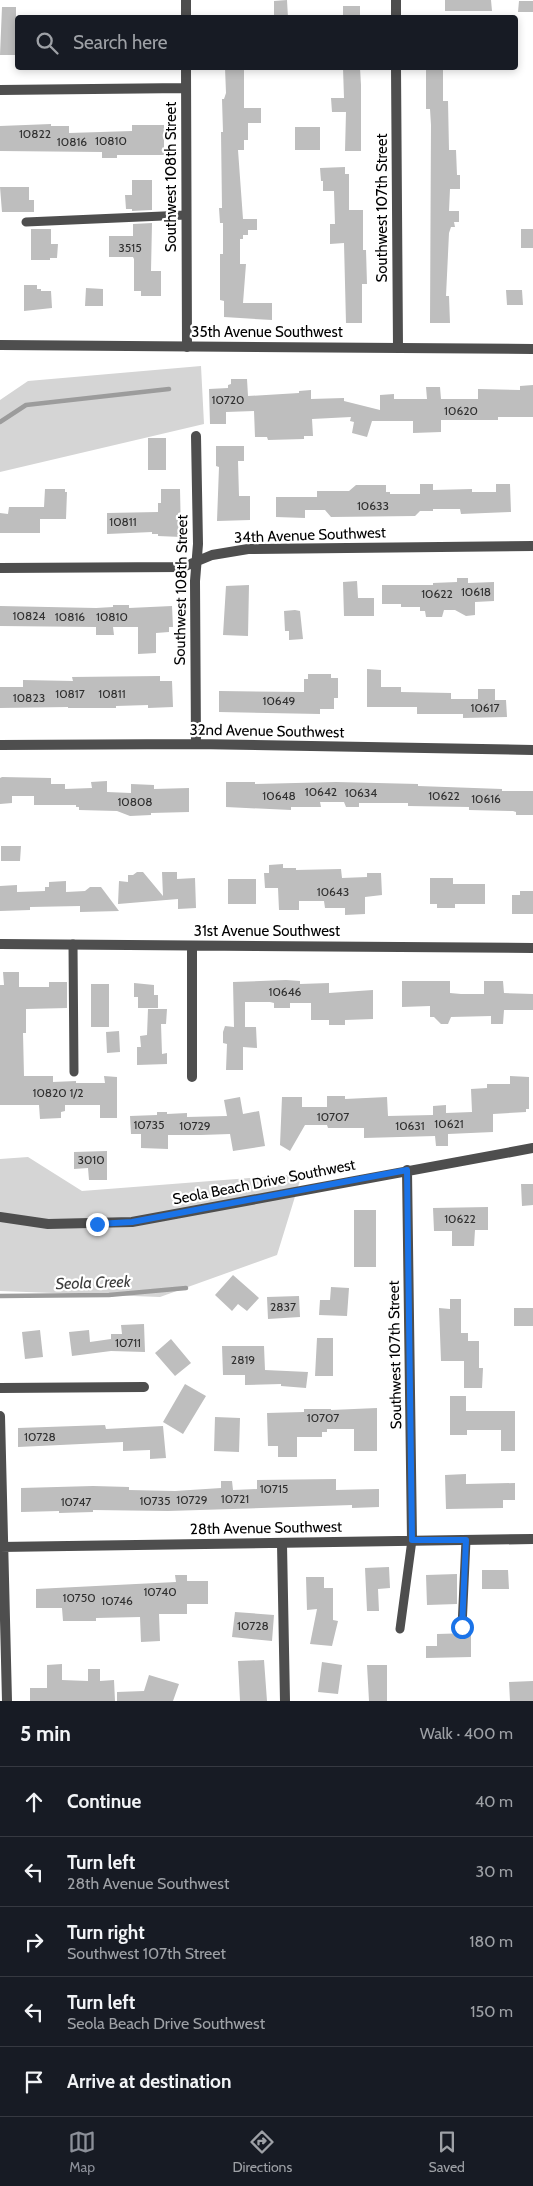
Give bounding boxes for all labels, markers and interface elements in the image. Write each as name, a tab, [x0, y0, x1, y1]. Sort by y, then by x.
search box	[15, 15, 518, 70]
icon: search	[33, 29, 61, 57]
text: Search here	[73, 31, 167, 54]
street label: Southwest 108th Street	[162, 102, 180, 252]
house number: 10822	[19, 126, 51, 141]
house number: 10810	[95, 133, 127, 148]
house number: 10816	[57, 134, 87, 149]
street label: Southwest 107th Street	[373, 134, 391, 282]
house number: 3515	[118, 240, 142, 255]
street label: 35th Avenue Southwest	[191, 323, 343, 341]
house number: 10720	[212, 392, 244, 407]
house number: 10620	[444, 403, 478, 418]
house number: 10633	[357, 498, 389, 513]
house number: 10811	[109, 514, 137, 529]
street label: Southwest 108th Street	[171, 515, 191, 665]
street label: 34th Avenue Southwest	[234, 523, 386, 547]
house number: 10618	[461, 584, 491, 599]
house number: 10622	[421, 586, 453, 601]
house number: 10824	[13, 608, 45, 623]
house number: 10816	[55, 609, 85, 624]
house number: 10810	[96, 609, 128, 624]
house number: 10817	[55, 686, 85, 701]
house number: 10811	[98, 686, 126, 701]
house number: 10823	[13, 690, 45, 705]
house number: 10649	[263, 693, 296, 708]
house number: 10617	[471, 700, 499, 715]
street label: 32nd Avenue Southwest	[190, 721, 344, 741]
house number: 10642	[305, 784, 337, 799]
house number: 10634	[345, 785, 377, 800]
house number: 10648	[262, 788, 296, 803]
house number: 10622	[428, 788, 460, 803]
house number: 10616	[471, 791, 501, 806]
house number: 10808	[117, 794, 153, 809]
house number: 10643	[317, 884, 349, 899]
street label: 31st Avenue Southwest	[194, 922, 340, 940]
house number: 10646	[269, 984, 302, 999]
house number: 10820 1/2	[32, 1085, 84, 1100]
house number: 10707	[317, 1109, 349, 1124]
house number: 10621	[434, 1116, 464, 1131]
house number: 10735	[133, 1117, 165, 1132]
house number: 10729	[179, 1118, 211, 1133]
house number: 10631	[395, 1118, 425, 1133]
house number: 3010	[77, 1152, 105, 1167]
street label: Seola Beach Drive Southwest	[171, 1155, 357, 1209]
house number: 10622	[444, 1211, 476, 1226]
route end	[86, 1213, 109, 1236]
water label: Seola Creek	[55, 1272, 132, 1293]
street label: Southwest 107th Street	[385, 1280, 405, 1430]
house number: 2837	[270, 1299, 296, 1314]
house number: 10711	[115, 1335, 141, 1350]
house number: 2819	[231, 1352, 255, 1367]
house number: 10707	[307, 1410, 339, 1425]
house number: 10728	[24, 1429, 56, 1444]
house number: 10715	[260, 1481, 288, 1496]
house number: 10721	[221, 1491, 249, 1506]
house number: 10729	[176, 1492, 208, 1507]
house number: 10735	[139, 1493, 171, 1508]
house number: 10747	[61, 1494, 91, 1509]
street label: 28th Avenue Southwest	[190, 1518, 342, 1538]
house number: 10740	[143, 1584, 177, 1599]
house number: 10750	[62, 1590, 96, 1605]
house number: 10746	[101, 1593, 133, 1608]
route start	[451, 1616, 474, 1639]
house number: 10728	[237, 1618, 269, 1633]
text: 5 min	[20, 1721, 71, 1746]
text: Walk · 400 m	[420, 1724, 513, 1743]
icon: ahead	[20, 1788, 48, 1816]
text: Continue	[67, 1790, 141, 1813]
text: 40 m	[475, 1792, 513, 1811]
text: Turn left	[67, 1851, 135, 1874]
icon: left	[20, 1858, 48, 1886]
text: 30 m	[476, 1862, 513, 1881]
text: 28th Avenue Southwest	[67, 1874, 229, 1893]
text: Turn right	[67, 1921, 145, 1944]
icon: right	[20, 1928, 48, 1956]
text: 180 m	[469, 1932, 513, 1951]
text: Southwest 107th Street	[67, 1944, 226, 1963]
text: Turn left	[67, 1991, 135, 2014]
icon: left	[20, 1998, 48, 2026]
text: 150 m	[470, 2002, 513, 2021]
text: Seola Beach Drive Southwest	[67, 2014, 265, 2033]
icon: arrive	[20, 2068, 48, 2096]
text: Arrive at destination	[67, 2070, 231, 2093]
tab: Map	[68, 2128, 96, 2176]
tab: Directions	[232, 2128, 292, 2176]
tab: Saved	[428, 2128, 465, 2176]

